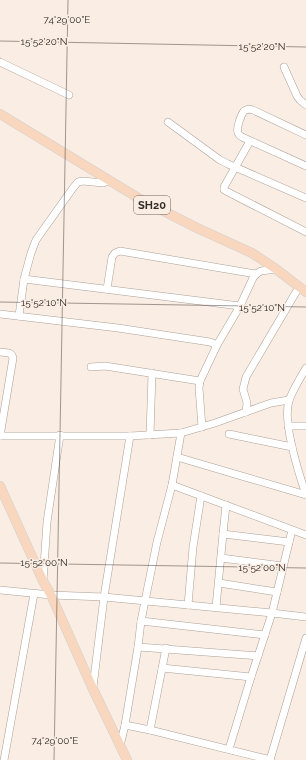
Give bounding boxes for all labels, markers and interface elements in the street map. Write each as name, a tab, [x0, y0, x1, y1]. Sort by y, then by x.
text: 74°29'00"E	[44, 14, 90, 25]
text: 15°52'20"N	[21, 36, 67, 47]
text: 15°52'20"N	[239, 41, 285, 52]
road number: SH20	[134, 196, 170, 214]
text: 15°52'10"N	[21, 297, 67, 308]
text: 15°52'10"N	[239, 302, 285, 313]
text: 15°52'00"N	[20, 557, 68, 568]
text: 15°52'00"N	[238, 562, 286, 573]
text: 74°29'00"E	[32, 735, 78, 746]

